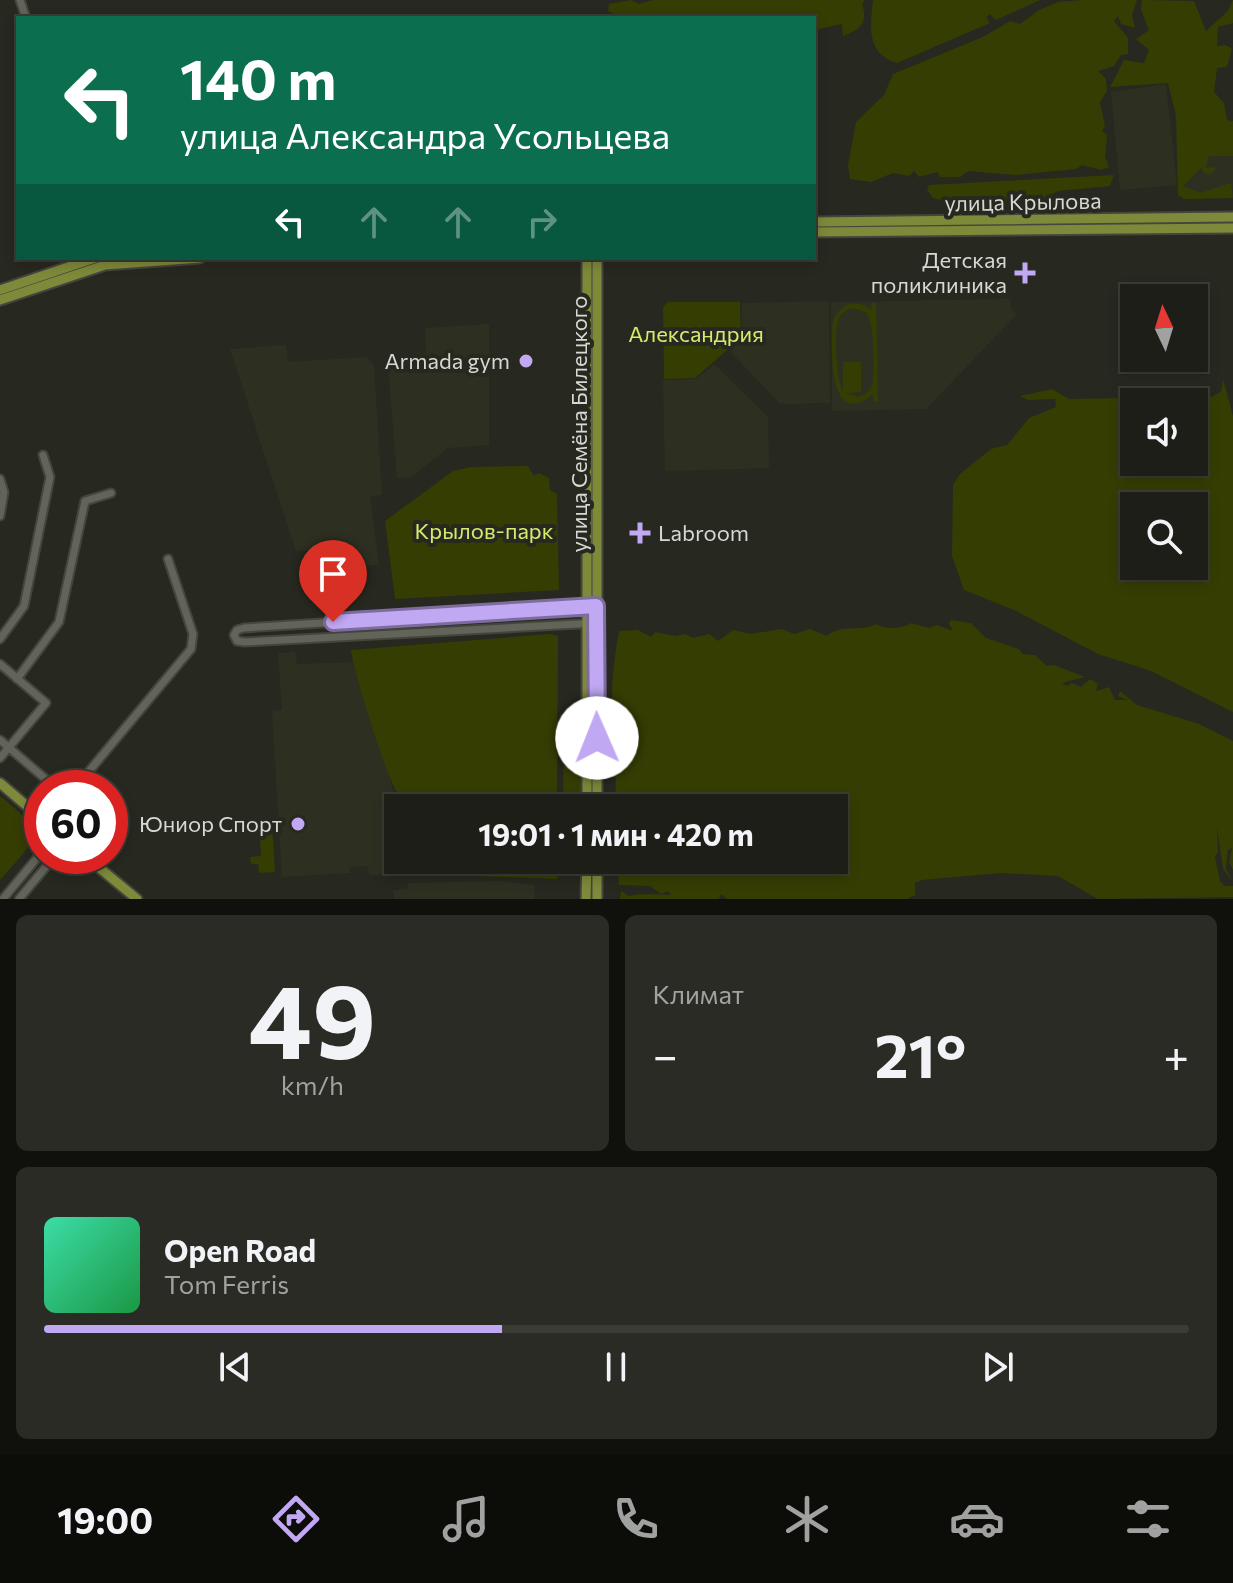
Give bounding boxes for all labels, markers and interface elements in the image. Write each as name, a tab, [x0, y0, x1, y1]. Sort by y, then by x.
text: 140 m	[180, 43, 336, 112]
icon: left	[48, 48, 152, 152]
text: улица Александра Усольцева	[180, 112, 670, 156]
street label: улица Крылова	[944, 187, 1102, 216]
icon: left	[268, 200, 312, 244]
icon: ahead	[352, 200, 396, 244]
icon: ahead	[436, 200, 480, 244]
icon: right	[520, 200, 564, 244]
place label: Детская поликлиника	[871, 246, 1007, 298]
marker: Детская поликлиника	[1014, 262, 1036, 284]
north arrow	[1120, 284, 1208, 372]
map controls	[1120, 284, 1208, 580]
street label: улица Семёна Билецкого	[565, 296, 592, 552]
park label: Александрия	[628, 320, 764, 347]
place label: Armada gym	[384, 347, 510, 374]
marker: Armada gym	[517, 352, 535, 370]
button: sound	[1120, 388, 1208, 476]
button: search	[1120, 492, 1208, 580]
park label: Крылов-парк	[415, 517, 554, 544]
place label: Labroom	[658, 519, 749, 546]
marker: Labroom	[629, 522, 651, 544]
pin	[299, 540, 367, 622]
icon: arrive	[311, 552, 355, 596]
position arrow	[555, 696, 639, 780]
speed limit sign: 60	[24, 770, 128, 874]
place label: Юниор Спорт	[139, 810, 282, 837]
marker: Юниор Спорт	[289, 815, 307, 833]
text: 19:01 · 1 мин · 420 m	[478, 815, 754, 852]
text: 49	[248, 953, 376, 1080]
text: Климат	[653, 978, 744, 1009]
text: 21°	[874, 1017, 966, 1090]
text: −	[653, 1027, 678, 1081]
text: +	[1163, 1027, 1189, 1081]
text: km/h	[281, 1069, 344, 1100]
text: Open Road	[164, 1231, 316, 1268]
text: Tom Ferris	[164, 1268, 289, 1299]
icon: previous	[213, 1345, 257, 1389]
icon: pause	[594, 1345, 638, 1389]
icon: next	[976, 1345, 1020, 1389]
icon: directions	[268, 1491, 324, 1547]
icon: music	[438, 1491, 494, 1547]
icon: phone	[608, 1491, 664, 1547]
icon: climate	[779, 1491, 835, 1547]
icon: car	[949, 1491, 1005, 1547]
icon: filters	[1120, 1491, 1176, 1547]
text: 19:00	[57, 1497, 153, 1541]

